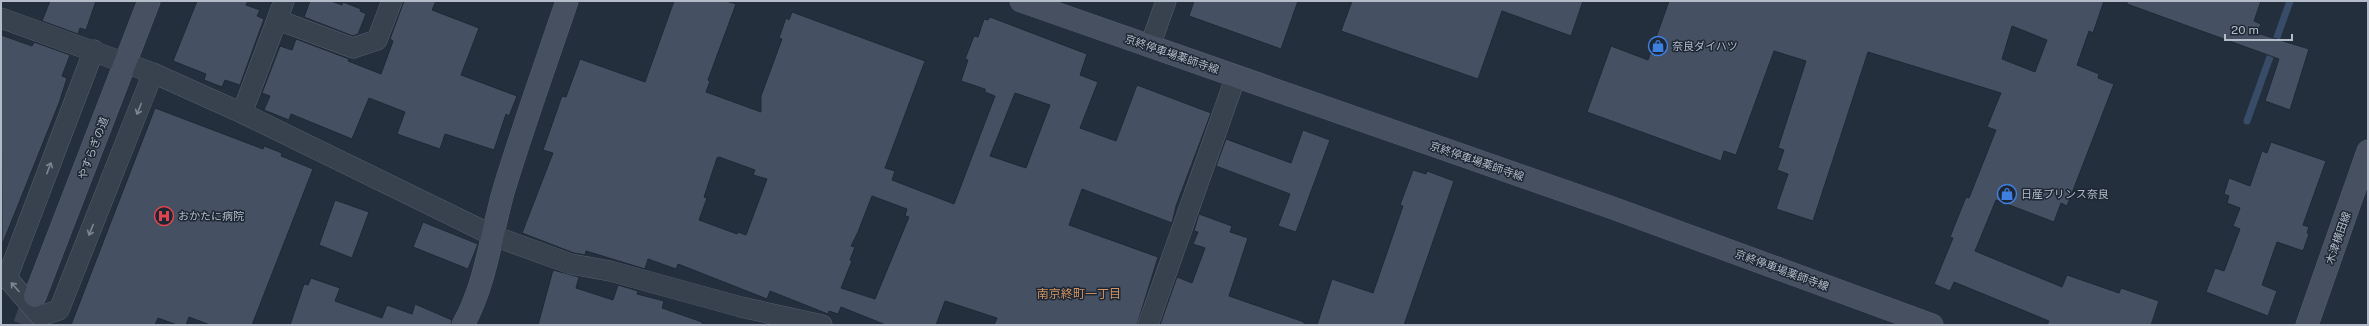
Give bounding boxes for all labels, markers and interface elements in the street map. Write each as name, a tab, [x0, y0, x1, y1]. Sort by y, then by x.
scale bar	[2225, 16, 2292, 42]
text: 20 m	[2231, 23, 2259, 37]
street label: 京終停車場薬師寺線	[1123, 32, 1221, 76]
shop icon: 奈良ダイハツ	[1647, 35, 1669, 57]
place label: 奈良ダイハツ	[1672, 40, 1738, 52]
one-way arrow	[135, 103, 142, 115]
street label: やすらぎの道	[76, 115, 110, 181]
street label: 京終停車場薬師寺線	[1428, 139, 1526, 183]
one-way arrow	[45, 163, 53, 175]
shop icon: 日産プリンス奈良	[1996, 183, 2018, 205]
place label: 日産プリンス奈良	[2021, 188, 2109, 200]
hospital icon: おかたに病院	[153, 205, 175, 227]
place label: おかたに病院	[178, 210, 244, 222]
street label: 木津横田線	[2323, 210, 2353, 266]
one-way arrow	[87, 223, 95, 235]
street label: 京終停車場薬師寺線	[1733, 247, 1831, 293]
one-way arrow	[10, 282, 19, 293]
district label: 南京終町一丁目	[1037, 287, 1121, 301]

